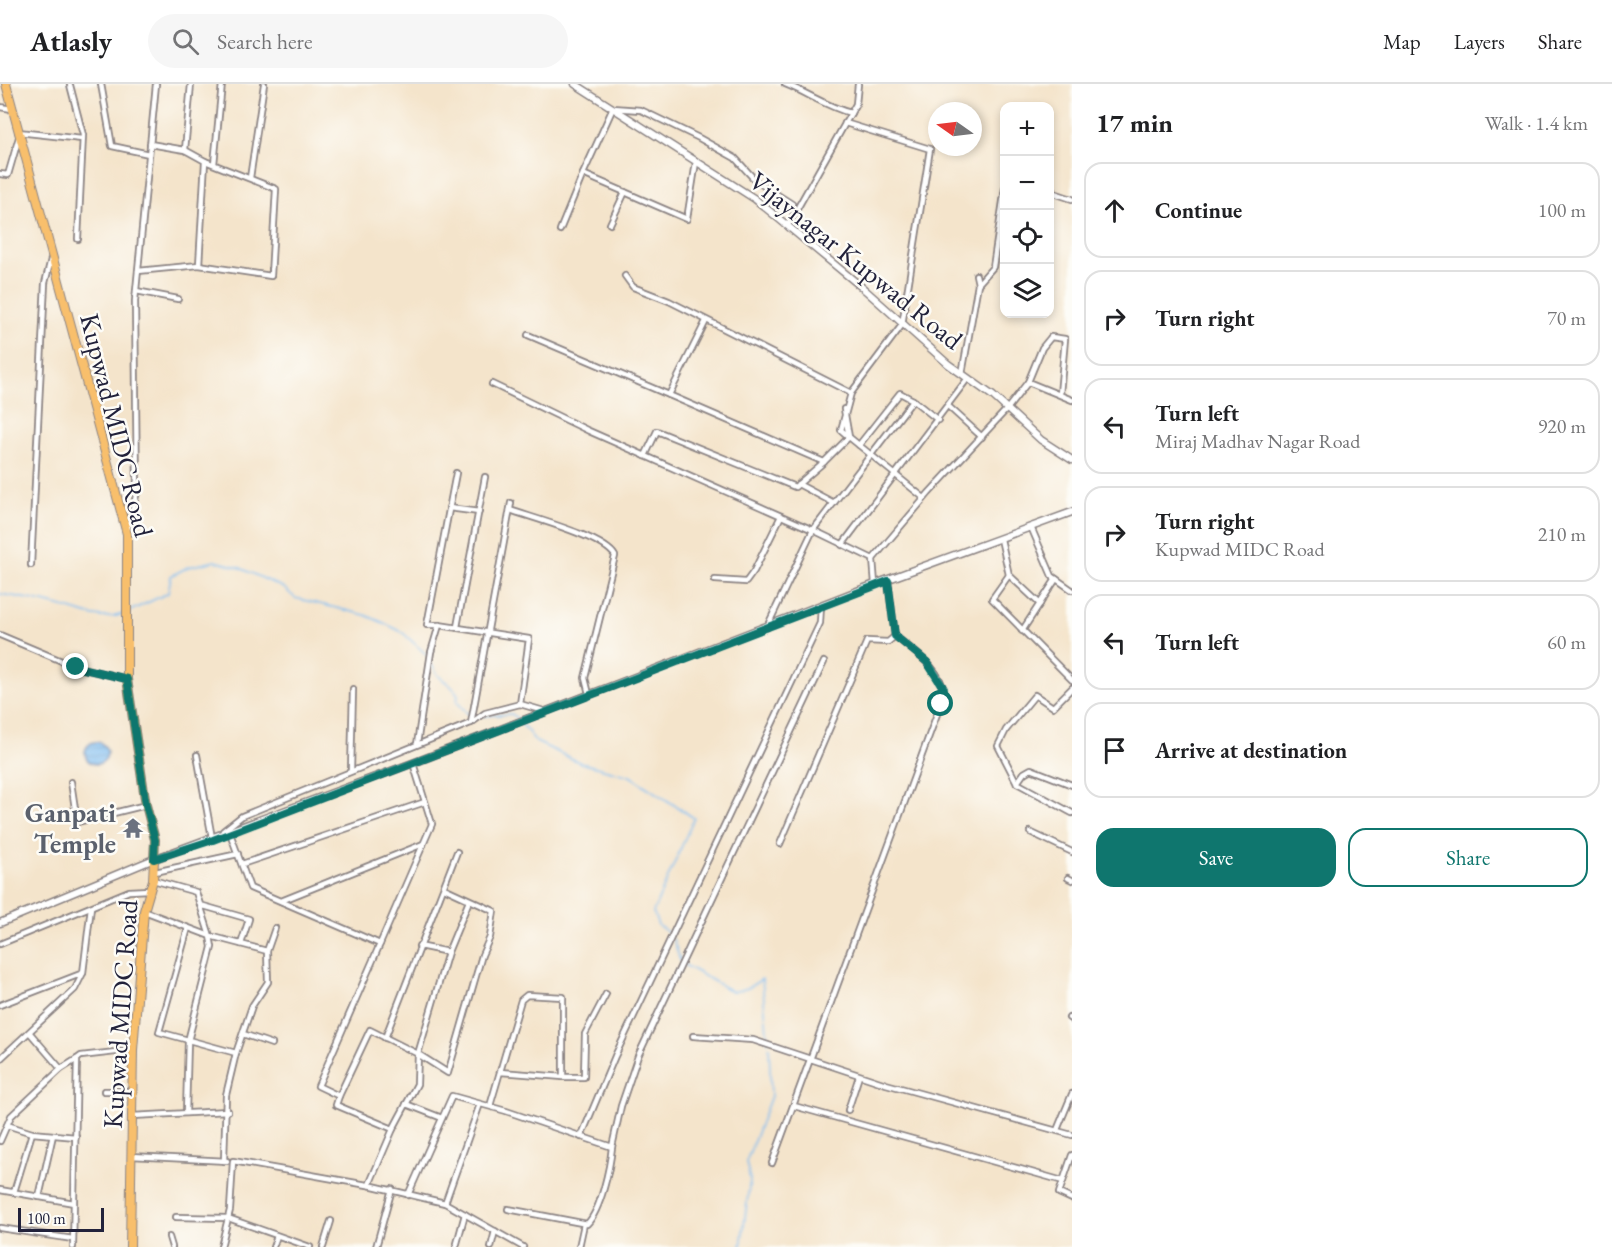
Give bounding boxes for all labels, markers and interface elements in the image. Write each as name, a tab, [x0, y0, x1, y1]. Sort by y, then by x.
search box	[148, 14, 568, 68]
text: Atlasly	[30, 23, 112, 59]
icon: search	[169, 25, 202, 58]
text: Search here	[217, 27, 313, 56]
text: Map	[1383, 28, 1421, 55]
text: Layers	[1454, 28, 1505, 55]
text: Share	[1538, 28, 1582, 55]
north arrow	[928, 102, 982, 156]
map controls	[1000, 102, 1054, 318]
button: +	[1000, 102, 1054, 156]
text: 17 min	[1096, 106, 1173, 140]
text: Walk · 1.4 km	[1485, 110, 1588, 136]
button: −	[1000, 156, 1054, 210]
street label: Vijaynagar Kupwad Road	[742, 163, 970, 357]
icon: ahead	[1098, 194, 1131, 227]
text: Continue	[1155, 196, 1242, 225]
text: 100 m	[1538, 197, 1586, 223]
button: locate	[1000, 210, 1054, 264]
button: layers	[1000, 264, 1054, 318]
icon: right	[1098, 302, 1131, 335]
text: Turn right	[1155, 304, 1254, 333]
text: 70 m	[1547, 305, 1586, 331]
street label: Kupwad MIDC Road	[72, 310, 162, 541]
text: Turn left	[1155, 399, 1239, 428]
icon: left	[1098, 410, 1131, 443]
text: 920 m	[1538, 413, 1586, 439]
text: Miraj Madhav Nagar Road	[1155, 428, 1360, 454]
text: Turn right	[1155, 507, 1254, 536]
icon: right	[1098, 518, 1131, 551]
text: 210 m	[1538, 521, 1586, 547]
text: Kupwad MIDC Road	[1155, 536, 1325, 562]
icon: left	[1098, 626, 1131, 659]
text: Turn left	[1155, 628, 1239, 657]
text: 60 m	[1547, 629, 1586, 655]
route end	[62, 653, 88, 679]
route start	[927, 690, 953, 716]
icon: arrive	[1098, 734, 1131, 767]
text: Arrive at destination	[1155, 736, 1347, 765]
place label: Ganpati Temple	[25, 795, 116, 861]
temple icon: Ganpati Temple	[121, 816, 145, 840]
button: Save	[1096, 828, 1336, 887]
button: Share	[1348, 828, 1588, 887]
street label: Kupwad MIDC Road	[95, 898, 145, 1129]
scale bar	[18, 1205, 104, 1232]
text: 100 m	[27, 1208, 66, 1229]

